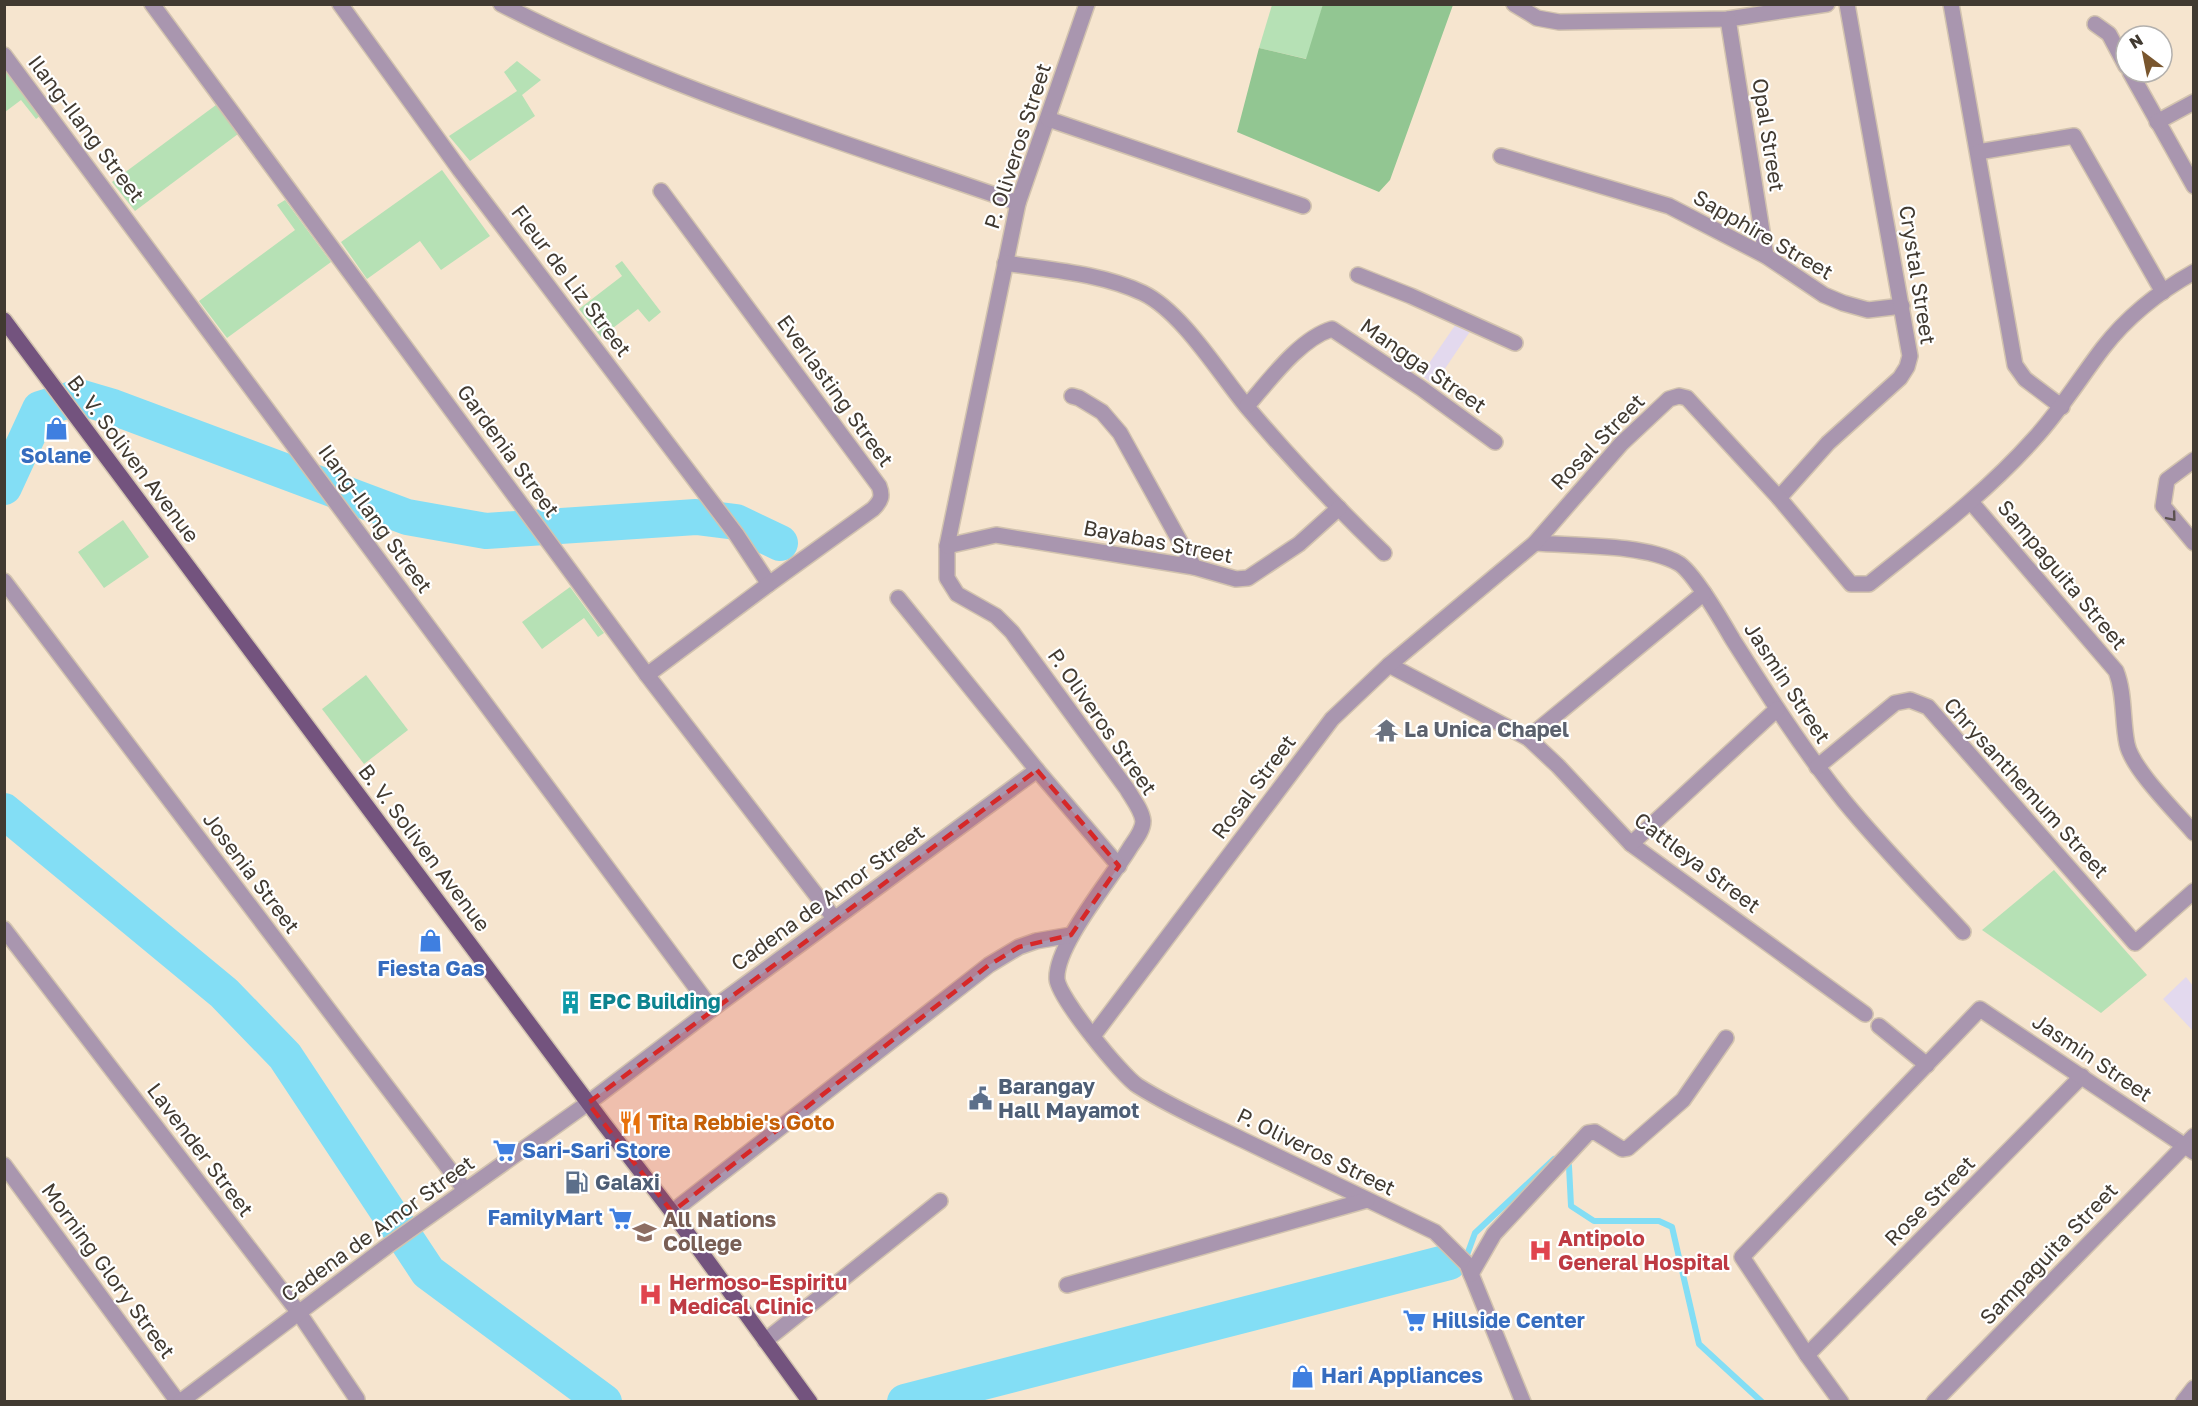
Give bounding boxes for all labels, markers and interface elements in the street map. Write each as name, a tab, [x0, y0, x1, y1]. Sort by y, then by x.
north arrow	[2114, 24, 2174, 84]
text: N	[2126, 30, 2147, 53]
street label: Ilang-Ilang Street	[23, 50, 151, 207]
street label: P. Oliveros Street	[978, 59, 1056, 232]
street label: Opal Street	[1747, 76, 1791, 193]
street label: Sapphire Street	[1689, 184, 1838, 285]
street label: Fleur de Liz Street	[506, 199, 637, 361]
street label: Crystal Street	[1894, 203, 1942, 346]
street label: Everlasting Street	[772, 309, 900, 471]
street label: Mangga Street	[1356, 312, 1492, 418]
street label: B. V. Soliven Avenue	[62, 370, 205, 547]
street label: Gardenia Street	[452, 379, 566, 522]
street label: Rosal Street	[1545, 388, 1650, 495]
shop icon: Solane	[43, 415, 69, 441]
street label: Ilang-Ilang Street	[313, 439, 438, 598]
place label: Solane	[21, 442, 91, 468]
street label: Sampaguita Street	[1993, 494, 2133, 655]
one-way arrow	[2165, 510, 2176, 521]
street label: Bayabas Street	[1081, 514, 1235, 568]
street label: Jasmin Street	[1739, 617, 1837, 748]
street label: P. Oliveros Street	[1043, 643, 1163, 800]
street label: Chrysanthemum Street	[1939, 692, 2115, 883]
place label: La Unica Chapel	[1404, 716, 1569, 742]
temple icon: La Unica Chapel	[1373, 717, 1399, 743]
street label: Rosal Street	[1206, 729, 1301, 844]
street label: B. V. Soliven Avenue	[353, 759, 496, 936]
street label: Cattleya Street	[1629, 806, 1766, 918]
street label: Josenia Street	[198, 807, 306, 938]
street label: Cadena de Amor Street	[726, 818, 929, 976]
shop icon: Fiesta Gas	[418, 928, 444, 954]
place label: Fiesta Gas	[377, 955, 485, 981]
place label: EPC Building	[589, 988, 721, 1014]
building icon: EPC Building	[558, 989, 584, 1015]
street label: Jasmin Street	[2028, 1007, 2158, 1107]
place label: Barangay Hall Mayamot	[998, 1073, 1139, 1123]
street label: Lavender Street	[142, 1077, 260, 1221]
public building icon: Barangay Hall Mayamot	[967, 1086, 993, 1112]
street label: P. Oliveros Street	[1233, 1102, 1400, 1201]
place label: Tita Rebbie's Goto	[648, 1109, 835, 1135]
restaurant icon: Tita Rebbie's Goto	[617, 1110, 643, 1136]
place label: Sari-Sari Store	[522, 1137, 671, 1163]
supermarket icon: Sari-Sari Store	[491, 1138, 517, 1164]
street label: Cadena de Amor Street	[276, 1149, 479, 1307]
street label: Rose Street	[1879, 1150, 1980, 1251]
place label: Galaxi	[595, 1169, 660, 1195]
fuel station icon: Galaxi	[564, 1170, 590, 1196]
street label: Sampaguita Street	[1974, 1177, 2123, 1330]
street label: Morning Glory Street	[36, 1178, 181, 1363]
place label: FamilyMart	[488, 1204, 603, 1230]
supermarket icon: FamilyMart	[608, 1205, 634, 1231]
place label: All Nations College	[663, 1206, 777, 1256]
school or university icon: All Nations College	[632, 1219, 658, 1245]
place label: Antipolo General Hospital	[1558, 1225, 1730, 1275]
hospital icon: Antipolo General Hospital	[1527, 1238, 1553, 1264]
place label: Hermoso-Espiritu Medical Clinic	[669, 1269, 847, 1319]
hospital icon: Hermoso-Espiritu Medical Clinic	[638, 1282, 664, 1308]
place label: Hillside Center	[1432, 1307, 1585, 1333]
supermarket icon: Hillside Center	[1401, 1308, 1427, 1334]
place label: Hari Appliances	[1321, 1362, 1483, 1388]
shop icon: Hari Appliances	[1290, 1363, 1316, 1389]

